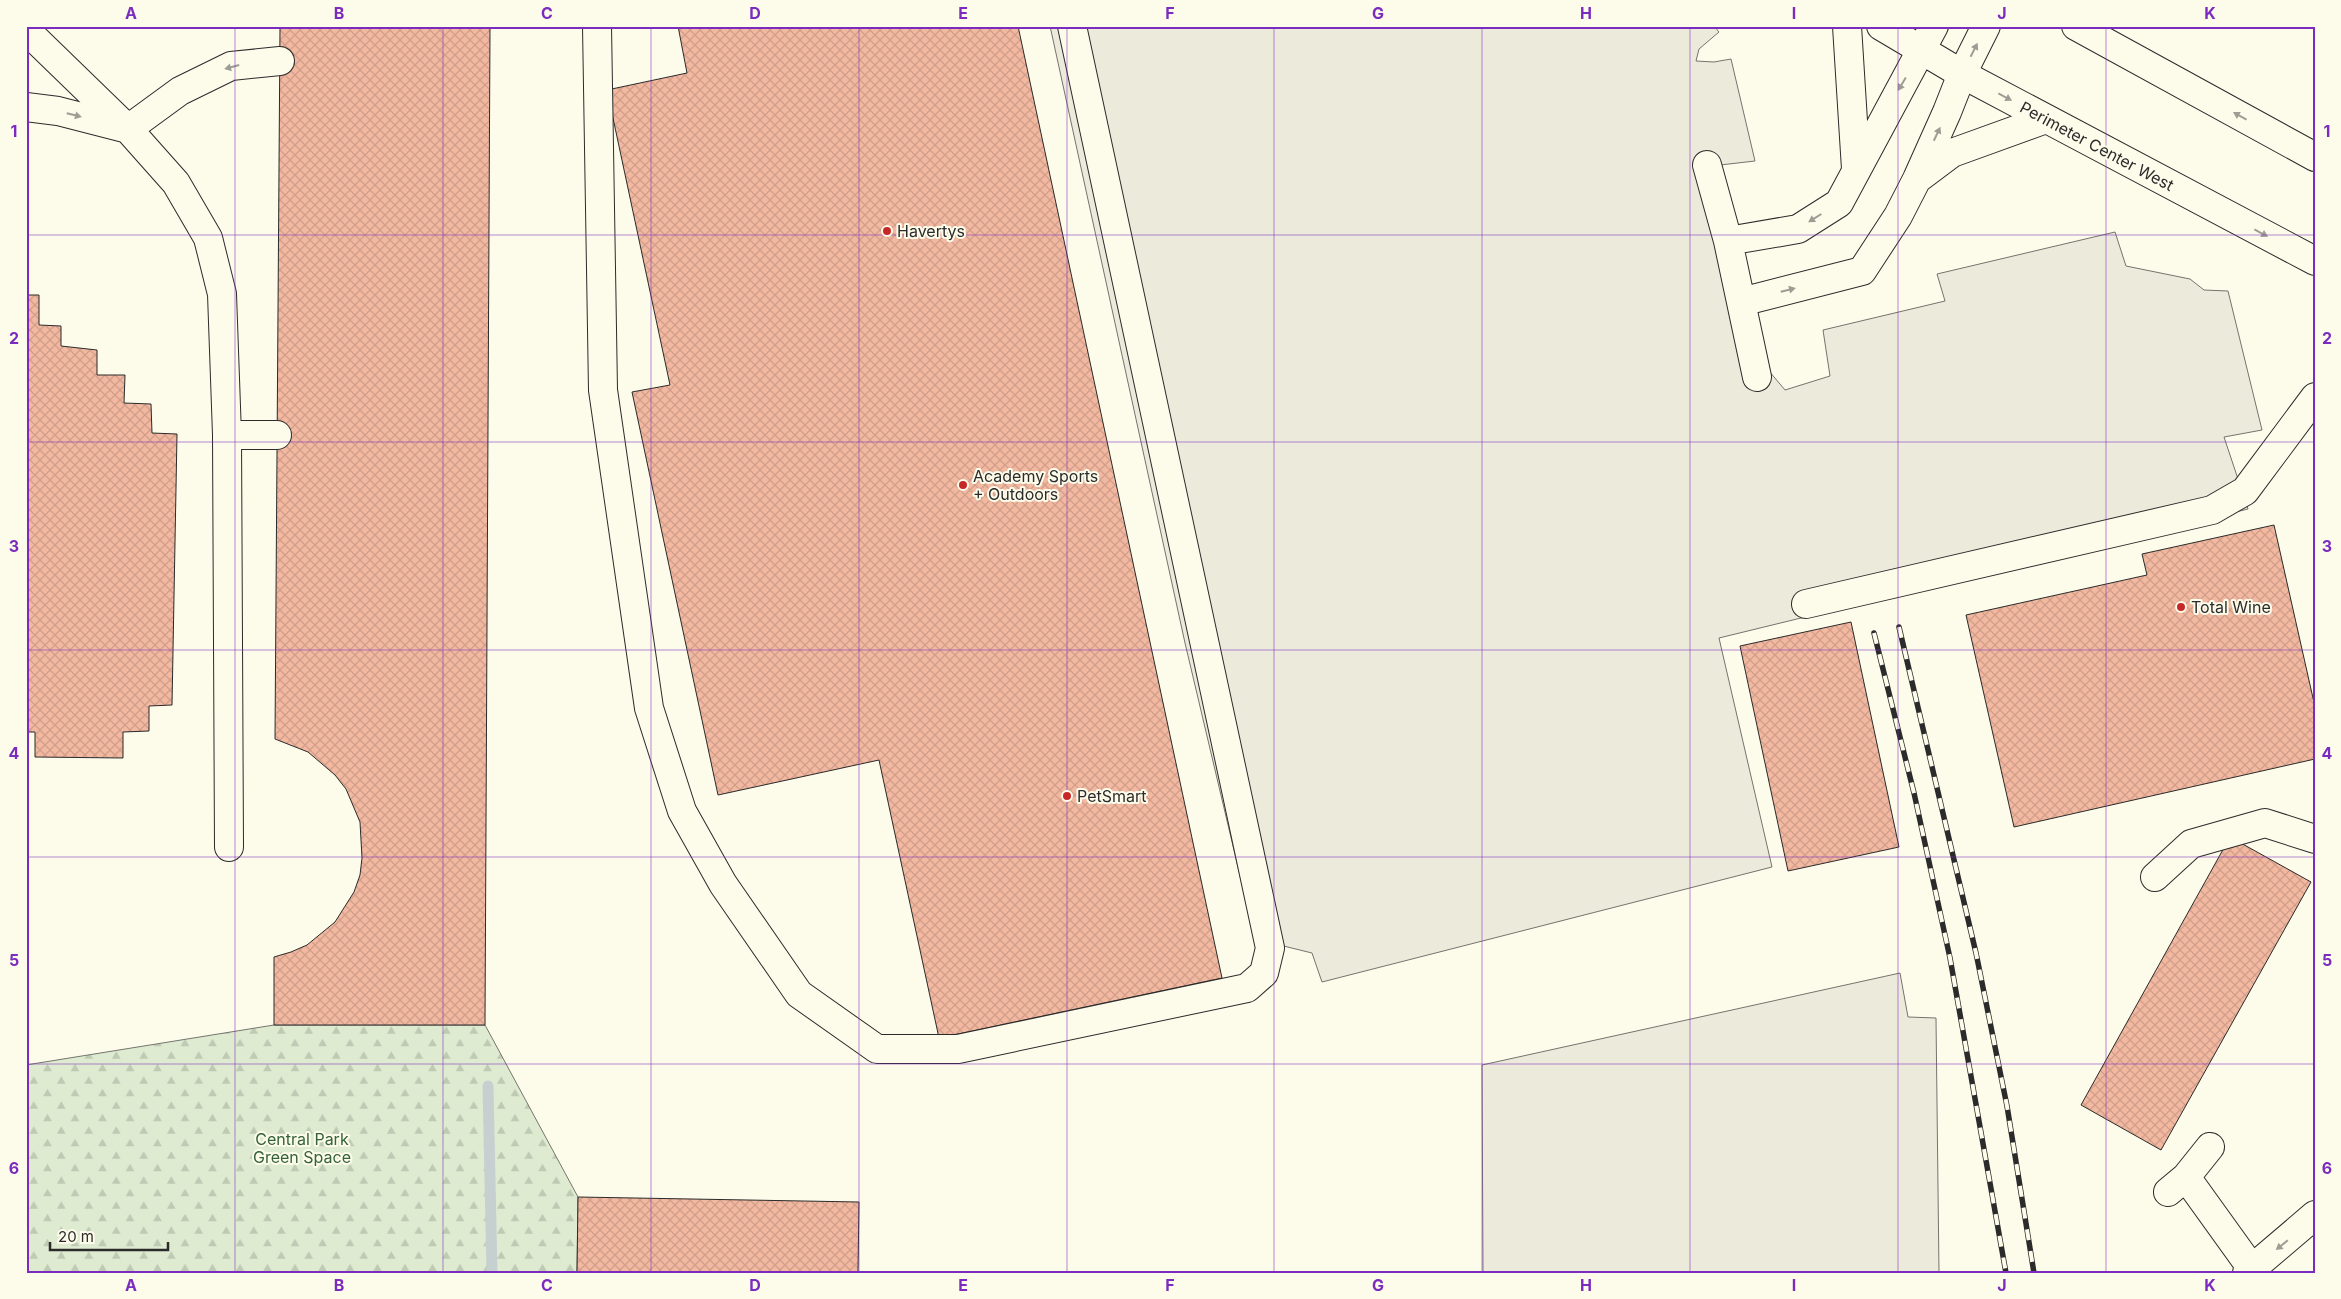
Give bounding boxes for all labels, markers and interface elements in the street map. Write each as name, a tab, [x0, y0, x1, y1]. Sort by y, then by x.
text: A	[125, 3, 137, 23]
text: B	[334, 3, 344, 23]
text: C	[541, 3, 553, 23]
text: D	[749, 3, 761, 23]
text: E	[958, 3, 968, 23]
text: F	[1165, 3, 1175, 23]
text: G	[1372, 3, 1384, 23]
text: H	[1580, 3, 1592, 23]
text: I	[1792, 3, 1796, 23]
text: J	[1997, 3, 2007, 23]
text: K	[2204, 3, 2216, 23]
one-way arrow	[1970, 43, 1978, 57]
one-way arrow	[224, 64, 239, 72]
one-way arrow	[1898, 78, 1907, 91]
one-way arrow	[1997, 93, 2012, 101]
street label: Perimeter Center West	[2017, 97, 2177, 195]
one-way arrow	[67, 111, 82, 119]
one-way arrow	[2233, 112, 2247, 120]
text: 1	[11, 121, 17, 141]
text: 1	[2324, 121, 2330, 141]
one-way arrow	[1934, 127, 1942, 141]
one-way arrow	[1808, 213, 1822, 222]
place label: Havertys	[897, 221, 965, 241]
marker: Havertys	[881, 225, 893, 237]
one-way arrow	[2254, 228, 2268, 237]
one-way arrow	[1781, 286, 1796, 294]
text: 2	[9, 328, 19, 348]
text: 2	[2322, 328, 2332, 348]
place label: Academy Sports + Outdoors	[973, 466, 1098, 504]
marker: Academy Sports + Outdoors	[957, 479, 969, 491]
text: 3	[9, 536, 19, 556]
text: 3	[2322, 536, 2332, 556]
place label: Total Wine	[2191, 597, 2271, 617]
marker: Total Wine	[2175, 601, 2187, 613]
text: 4	[9, 743, 20, 763]
text: 4	[2322, 743, 2333, 763]
place label: PetSmart	[1077, 786, 1146, 806]
marker: PetSmart	[1061, 790, 1073, 802]
text: 5	[9, 950, 19, 970]
text: 5	[2322, 950, 2332, 970]
park label: Central Park Green Space	[253, 1129, 351, 1167]
text: 6	[9, 1158, 19, 1178]
text: 6	[2322, 1158, 2332, 1178]
scale bar	[50, 1219, 168, 1251]
text: 20 m	[58, 1227, 94, 1246]
one-way arrow	[2276, 1239, 2289, 1250]
text: A	[125, 1275, 137, 1295]
text: B	[334, 1275, 344, 1295]
text: C	[541, 1275, 553, 1295]
text: D	[749, 1275, 761, 1295]
text: E	[958, 1275, 968, 1295]
text: F	[1165, 1275, 1175, 1295]
text: G	[1372, 1275, 1384, 1295]
text: H	[1580, 1275, 1592, 1295]
text: I	[1792, 1275, 1796, 1295]
text: J	[1997, 1275, 2007, 1295]
text: K	[2204, 1275, 2216, 1295]

